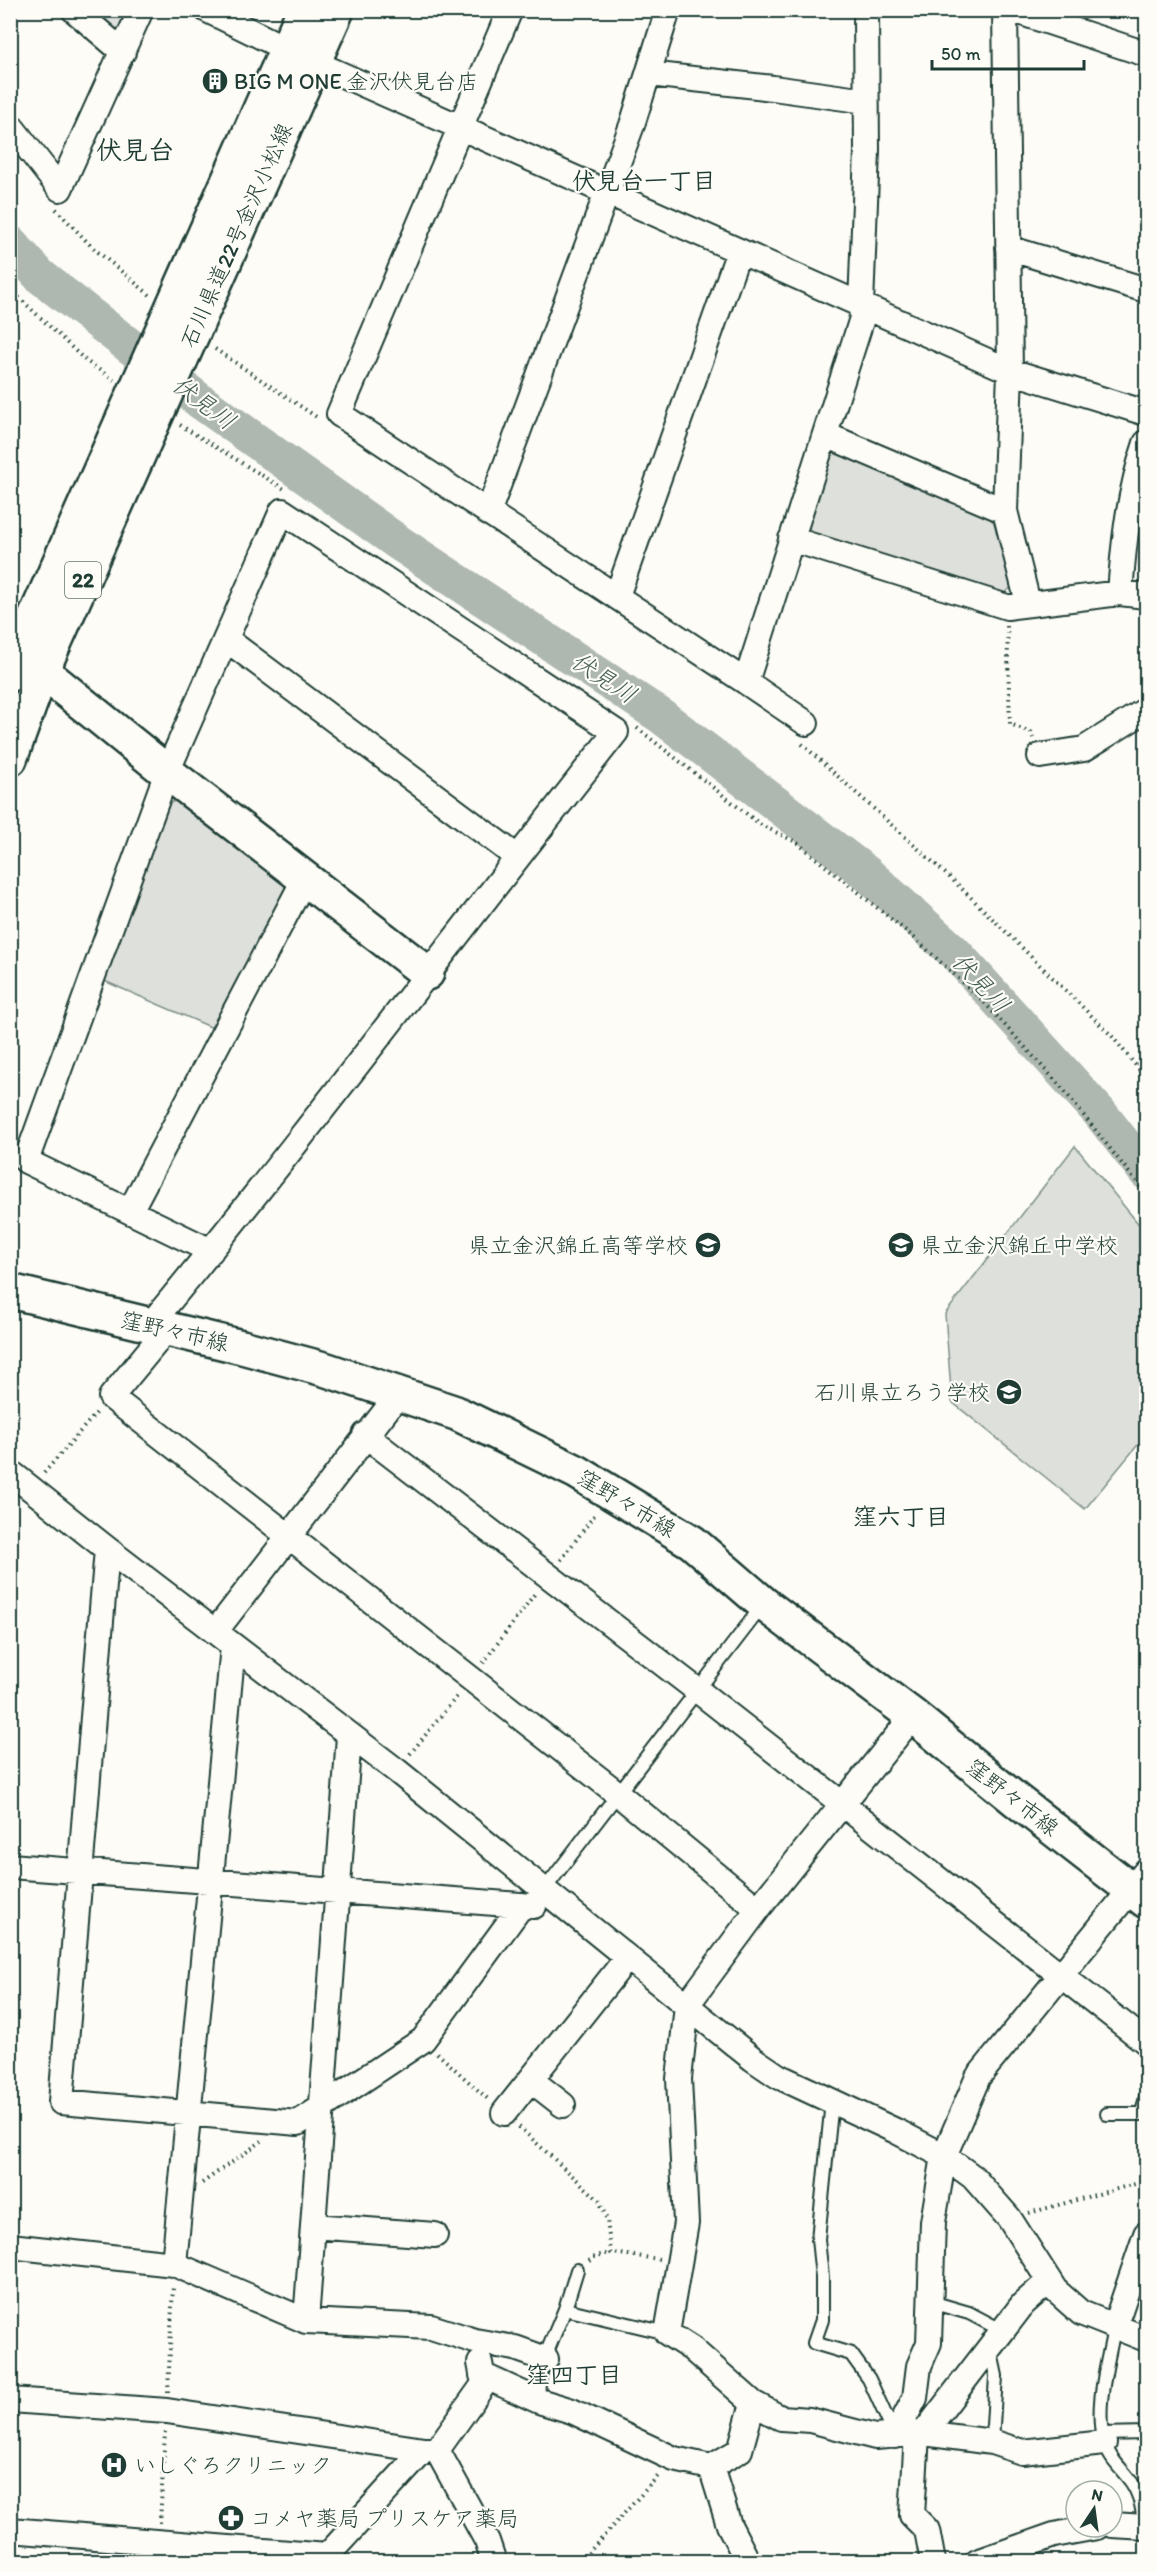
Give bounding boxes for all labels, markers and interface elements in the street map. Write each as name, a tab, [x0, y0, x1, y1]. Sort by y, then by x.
scale bar	[932, 33, 1084, 71]
text: 50 m	[941, 43, 981, 65]
building icon: BIG M ONE 金沢伏見台店	[200, 66, 230, 96]
place label: BIG M ONE 金沢伏見台店	[234, 68, 479, 95]
street label: 石川県道22号金沢小松線	[175, 119, 298, 352]
district label: 伏見台	[96, 134, 174, 166]
district label: 伏見台一丁目	[572, 166, 716, 195]
water label: 伏見川	[167, 369, 242, 436]
road number: 22	[65, 562, 101, 598]
water label: 伏見川	[566, 646, 642, 709]
water label: 伏見川	[946, 946, 1017, 1019]
school or university icon: 県立金沢錦丘高等学校	[693, 1230, 723, 1260]
school or university icon: 県立金沢錦丘中学校	[886, 1230, 916, 1260]
place label: 県立金沢錦丘高等学校	[468, 1232, 688, 1259]
place label: 県立金沢錦丘中学校	[920, 1232, 1118, 1259]
street label: 窪野々市線	[118, 1306, 232, 1357]
school or university icon: 石川県立ろう学校	[994, 1377, 1024, 1407]
place label: 石川県立ろう学校	[814, 1379, 990, 1406]
street label: 窪野々市線	[573, 1464, 681, 1543]
district label: 窪六丁目	[853, 1502, 949, 1531]
street label: 窪野々市線	[961, 1753, 1064, 1842]
district label: 窪四丁目	[526, 2360, 622, 2389]
hospital icon: いしぐろクリニック	[99, 2450, 129, 2480]
place label: いしぐろクリニック	[134, 2452, 332, 2479]
north arrow	[1064, 2479, 1124, 2539]
text: N	[1090, 2484, 1105, 2505]
pharmacy icon: コメヤ薬局 プリスケア薬局	[216, 2503, 246, 2533]
place label: コメヤ薬局 プリスケア薬局	[250, 2505, 519, 2532]

